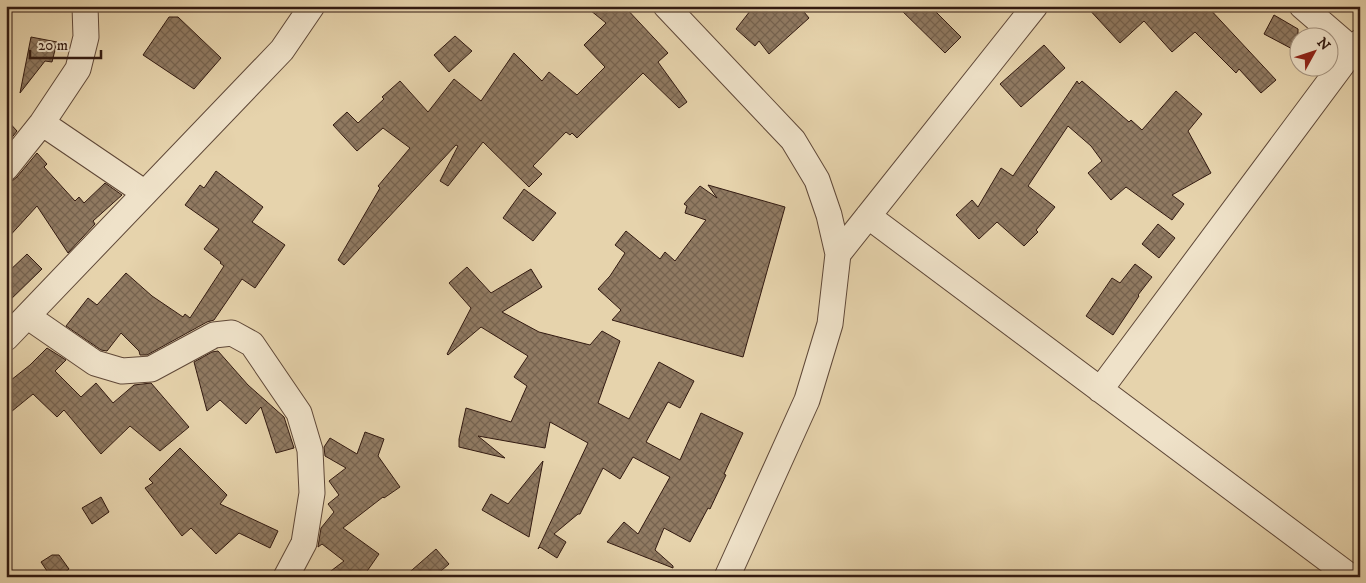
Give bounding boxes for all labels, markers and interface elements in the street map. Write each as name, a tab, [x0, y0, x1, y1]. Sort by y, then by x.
scale bar	[30, 28, 101, 60]
north arrow	[1288, 28, 1338, 78]
text: N	[1313, 34, 1334, 55]
text: 20 m	[38, 36, 68, 55]

